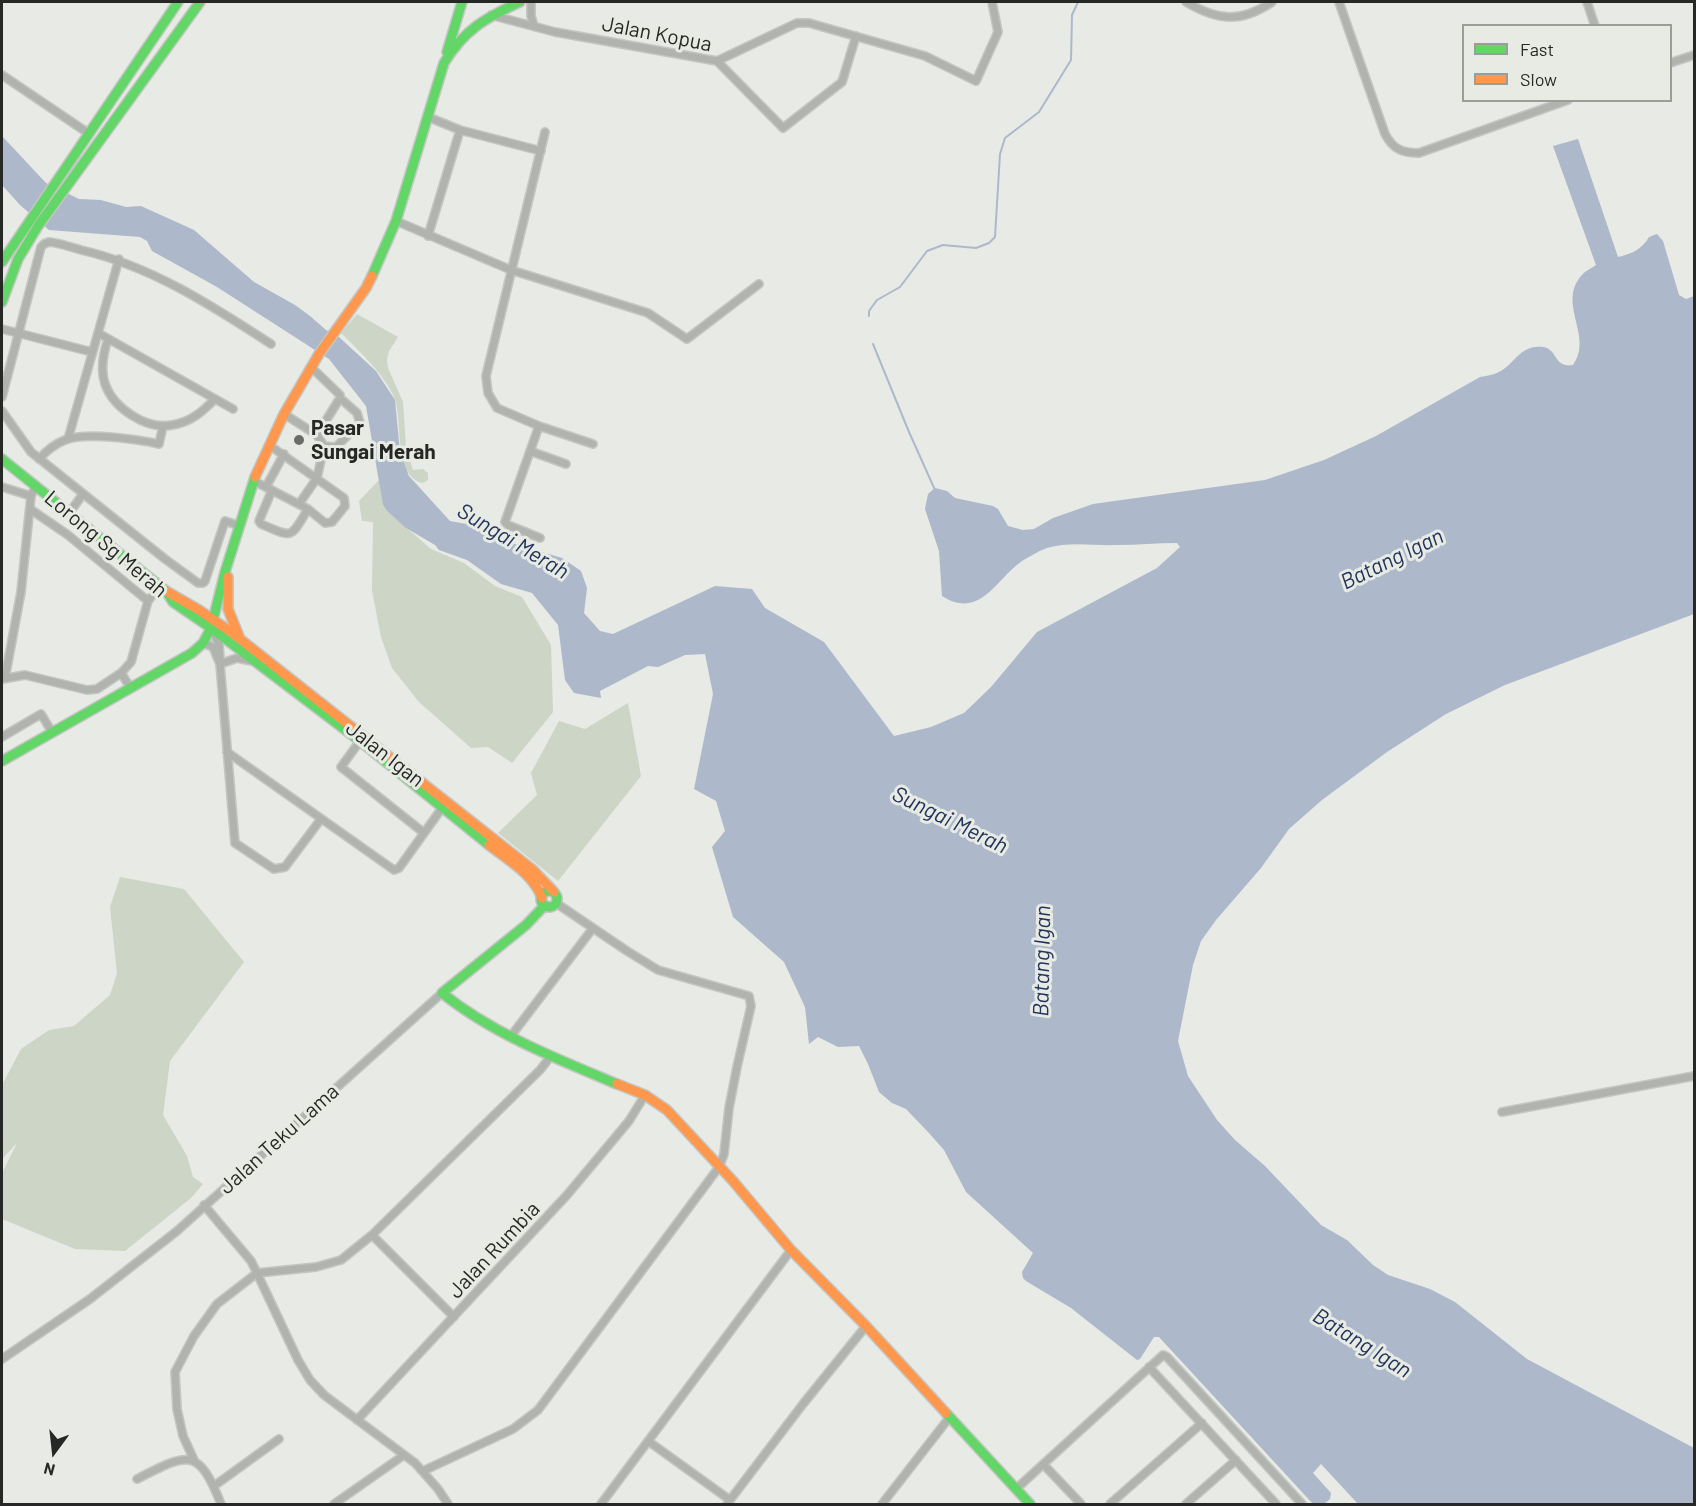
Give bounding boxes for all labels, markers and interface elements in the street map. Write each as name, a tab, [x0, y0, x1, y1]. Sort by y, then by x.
street label: Jalan Kopua	[600, 11, 714, 57]
legend	[1462, 24, 1672, 102]
text: Fast	[1520, 38, 1554, 60]
text: Slow	[1520, 68, 1557, 90]
place label: Pasar Sungai Merah	[311, 415, 436, 465]
marker: Pasar Sungai Merah	[292, 433, 306, 447]
street label: Lorong Sg Merah	[39, 485, 173, 603]
water label: Sungai Merah	[452, 497, 574, 585]
water label: Batang Igan	[1336, 523, 1448, 595]
street label: Jalan Igan	[341, 716, 429, 792]
water label: Sungai Merah	[888, 781, 1012, 859]
water label: Batang Igan	[1028, 905, 1056, 1017]
street label: Jalan Teku Lama	[214, 1079, 344, 1199]
street label: Jalan Rumbia	[443, 1196, 545, 1304]
water label: Batang Igan	[1308, 1302, 1416, 1384]
north arrow	[24, 1422, 84, 1482]
text: N	[42, 1459, 57, 1480]

